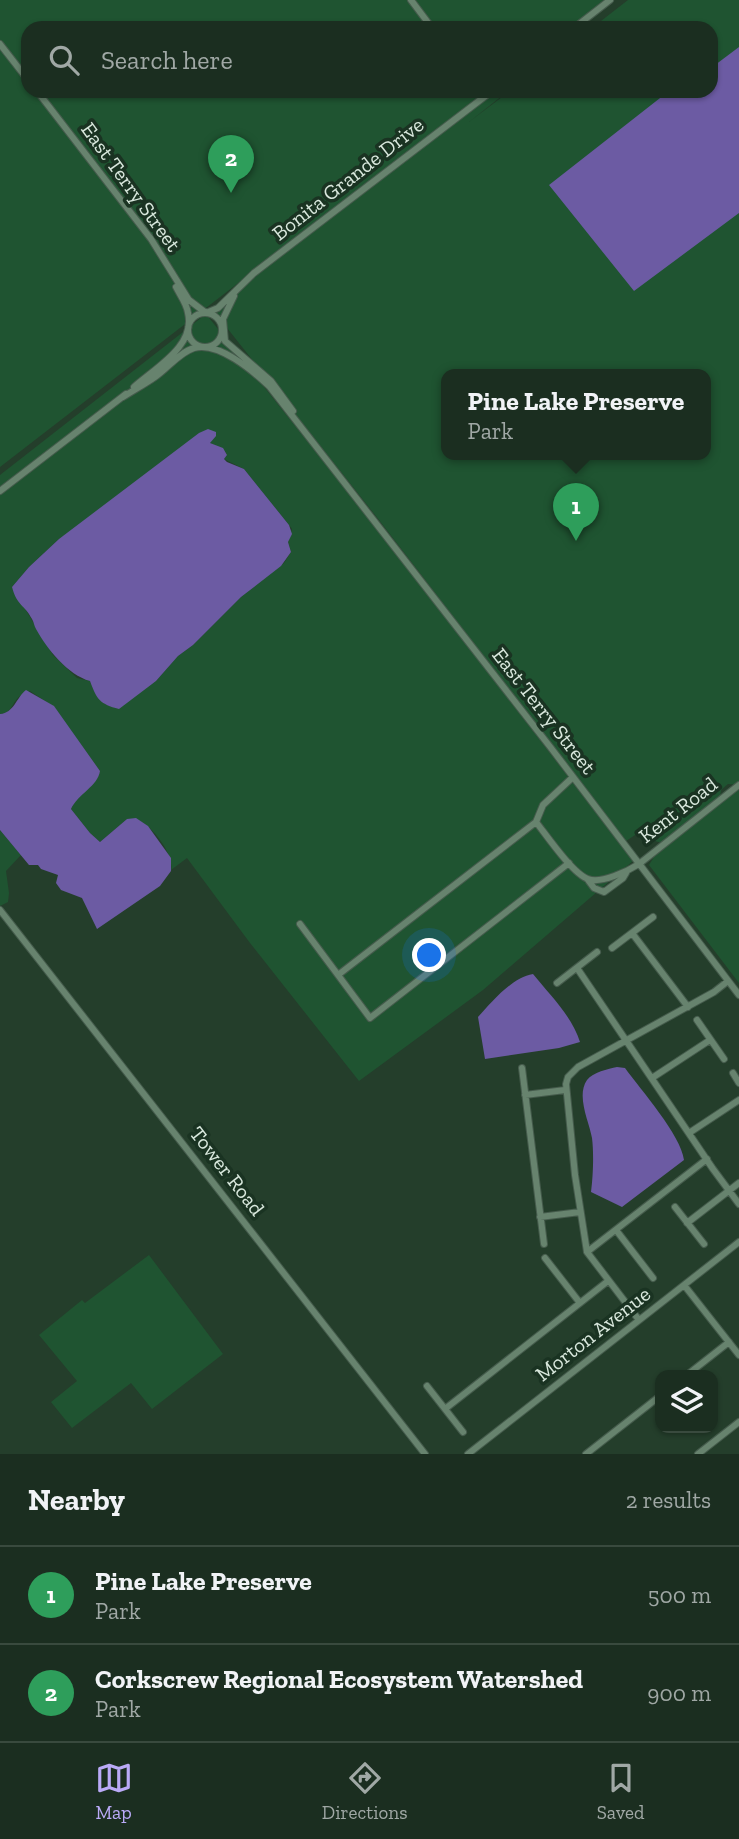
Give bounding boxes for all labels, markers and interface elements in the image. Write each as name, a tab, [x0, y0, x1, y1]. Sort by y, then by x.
search box	[21, 21, 718, 98]
icon: search	[45, 41, 83, 79]
text: Search here	[101, 44, 233, 76]
street label: Bonita Grande Drive	[267, 112, 428, 245]
street label: East Terry Street	[76, 117, 187, 256]
pin: 2	[208, 135, 254, 193]
popup	[441, 369, 711, 460]
text: Pine Lake Preserve	[468, 385, 684, 417]
text: Park	[468, 417, 513, 445]
pin: 1	[553, 483, 599, 541]
street label: East Terry Street	[487, 643, 602, 779]
street label: Kent Road	[633, 771, 722, 848]
your location	[412, 938, 446, 972]
street label: Tower Road	[185, 1121, 270, 1221]
street label: Morton Avenue	[530, 1281, 655, 1386]
map controls	[655, 1370, 718, 1433]
button: layers	[655, 1370, 718, 1433]
text: Nearby	[28, 1482, 125, 1518]
text: 2 results	[626, 1486, 711, 1514]
text: Pine Lake Preserve	[95, 1565, 312, 1597]
text: 1	[46, 1581, 56, 1609]
text: 500 m	[648, 1581, 711, 1609]
text: Park	[95, 1597, 141, 1625]
text: Corkscrew Regional Ecosystem Watershed	[95, 1663, 583, 1695]
text: 2	[45, 1679, 57, 1707]
text: 900 m	[647, 1679, 711, 1707]
text: Park	[95, 1695, 141, 1723]
tab: Map	[95, 1759, 133, 1824]
tab: Directions	[322, 1759, 408, 1824]
tab: Saved	[597, 1759, 644, 1824]

